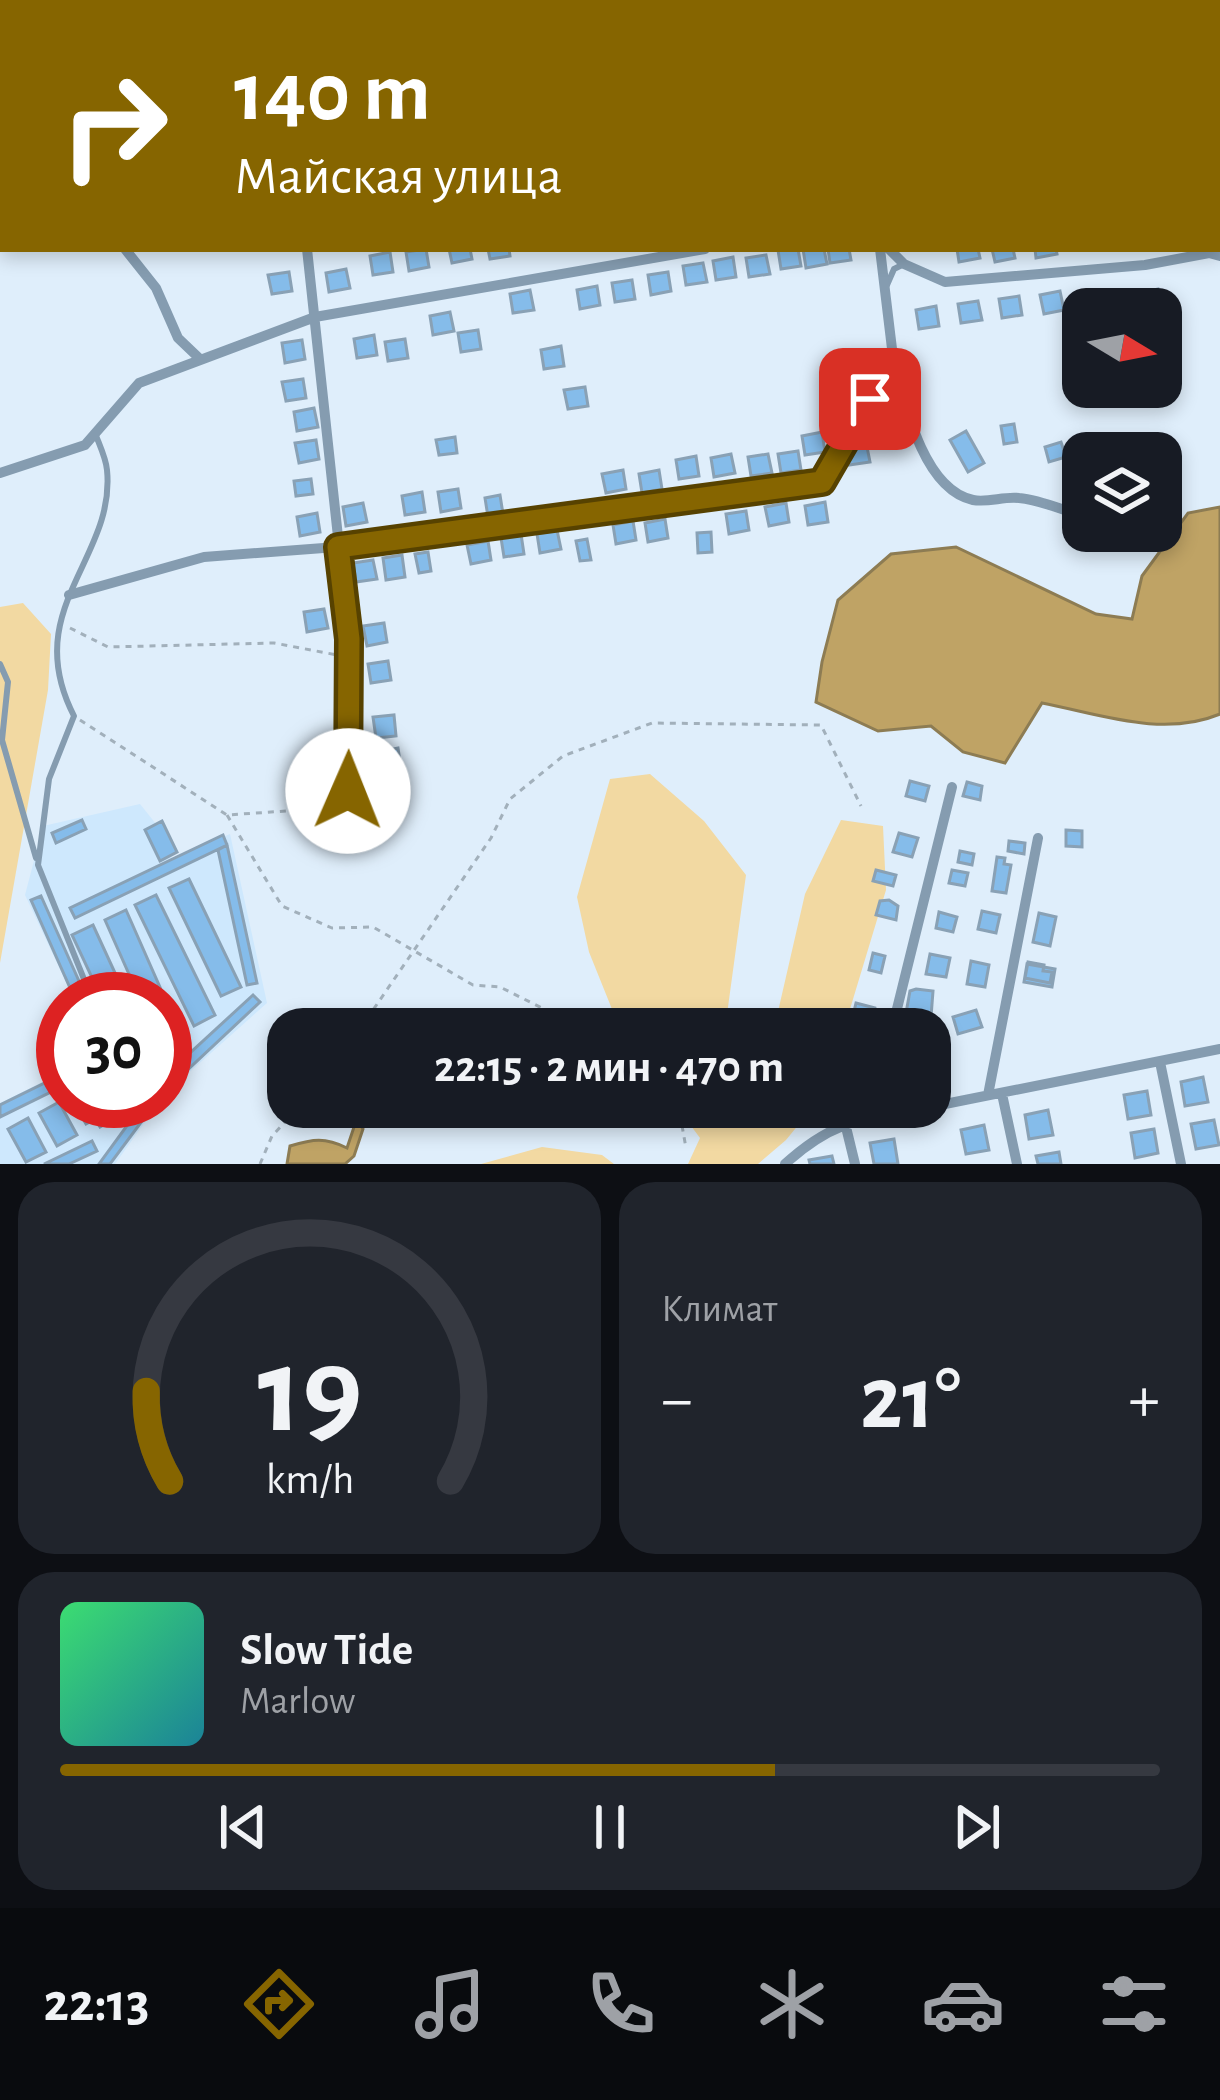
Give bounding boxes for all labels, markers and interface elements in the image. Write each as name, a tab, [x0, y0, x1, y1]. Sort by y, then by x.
icon: right	[36, 48, 192, 204]
text: 140 m	[234, 52, 431, 136]
text: Майская улица	[234, 150, 562, 204]
north arrow	[1062, 288, 1182, 408]
map controls	[1062, 288, 1182, 552]
pin	[819, 348, 921, 450]
icon: arrive	[837, 366, 903, 432]
button: layers	[1062, 432, 1182, 552]
position arrow	[285, 728, 411, 854]
speed limit sign: 30	[36, 972, 192, 1128]
text: 22:15 · 2 мин · 470 m	[434, 1045, 784, 1090]
text: Климат	[661, 1290, 777, 1329]
text: 19	[257, 1330, 362, 1455]
text: 21°	[860, 1355, 961, 1445]
text: −	[661, 1367, 693, 1433]
text: +	[1128, 1367, 1160, 1433]
text: km/h	[265, 1459, 354, 1502]
text: Slow Tide	[240, 1628, 413, 1673]
text: Marlow	[240, 1682, 355, 1721]
icon: previous	[210, 1794, 276, 1860]
icon: pause	[577, 1794, 643, 1860]
icon: next	[944, 1794, 1010, 1860]
icon: directions	[237, 1962, 321, 2046]
icon: music	[408, 1962, 492, 2046]
icon: phone	[579, 1962, 663, 2046]
icon: climate	[750, 1962, 834, 2046]
icon: car	[921, 1962, 1005, 2046]
icon: filters	[1092, 1962, 1176, 2046]
text: 22:13	[44, 1977, 150, 2031]

